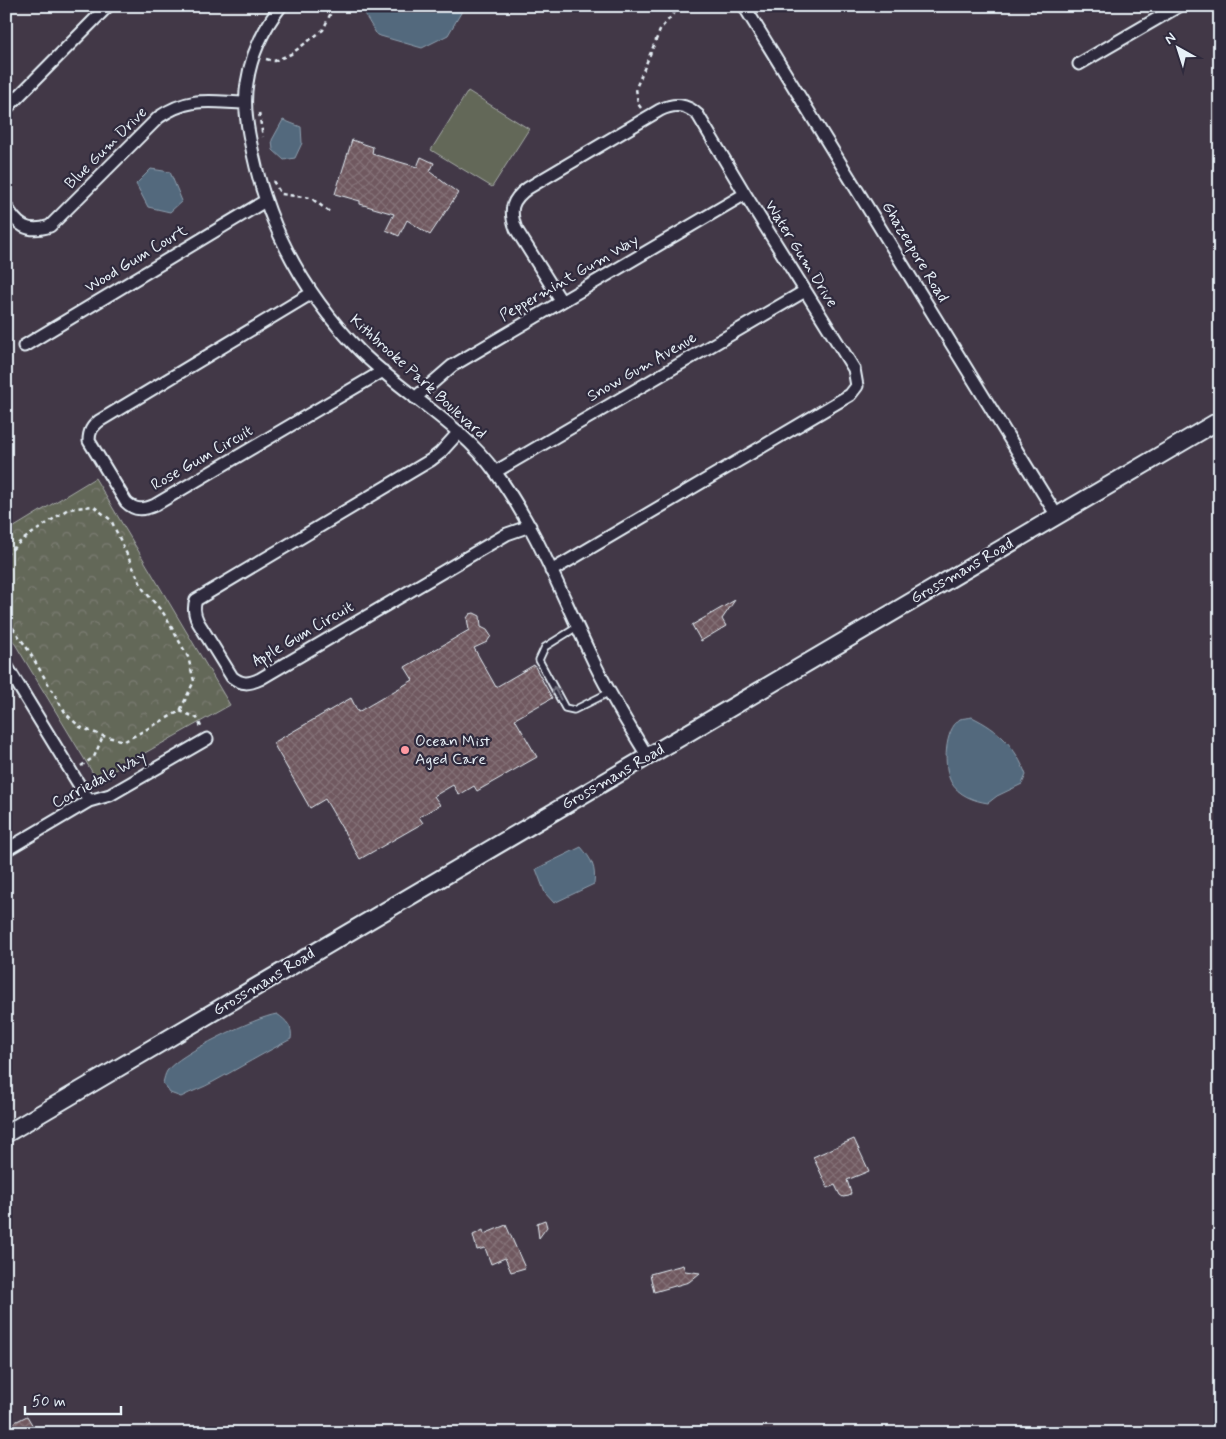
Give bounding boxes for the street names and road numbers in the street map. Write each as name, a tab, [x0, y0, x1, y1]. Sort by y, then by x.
street label: Blue Gum Drive	[60, 102, 152, 194]
street label: Water Gum Drive	[760, 196, 842, 312]
street label: Ghazeepore Road	[877, 198, 953, 306]
street label: Wood Gum Court	[81, 220, 192, 298]
street label: Peppermint Gum Way	[496, 230, 642, 326]
street label: Kithbrooke Park Boulevard	[345, 310, 491, 444]
street label: Snow Gum Avenue	[583, 327, 701, 407]
street label: Rose Gum Circuit	[147, 420, 257, 496]
street label: Grossmans Road	[907, 533, 1017, 609]
street label: Apple Gum Circuit	[248, 596, 358, 672]
street label: Grossmans Road	[558, 739, 668, 815]
street label: Corriedale Way	[48, 746, 150, 814]
street label: Grossmans Road	[209, 943, 319, 1021]

